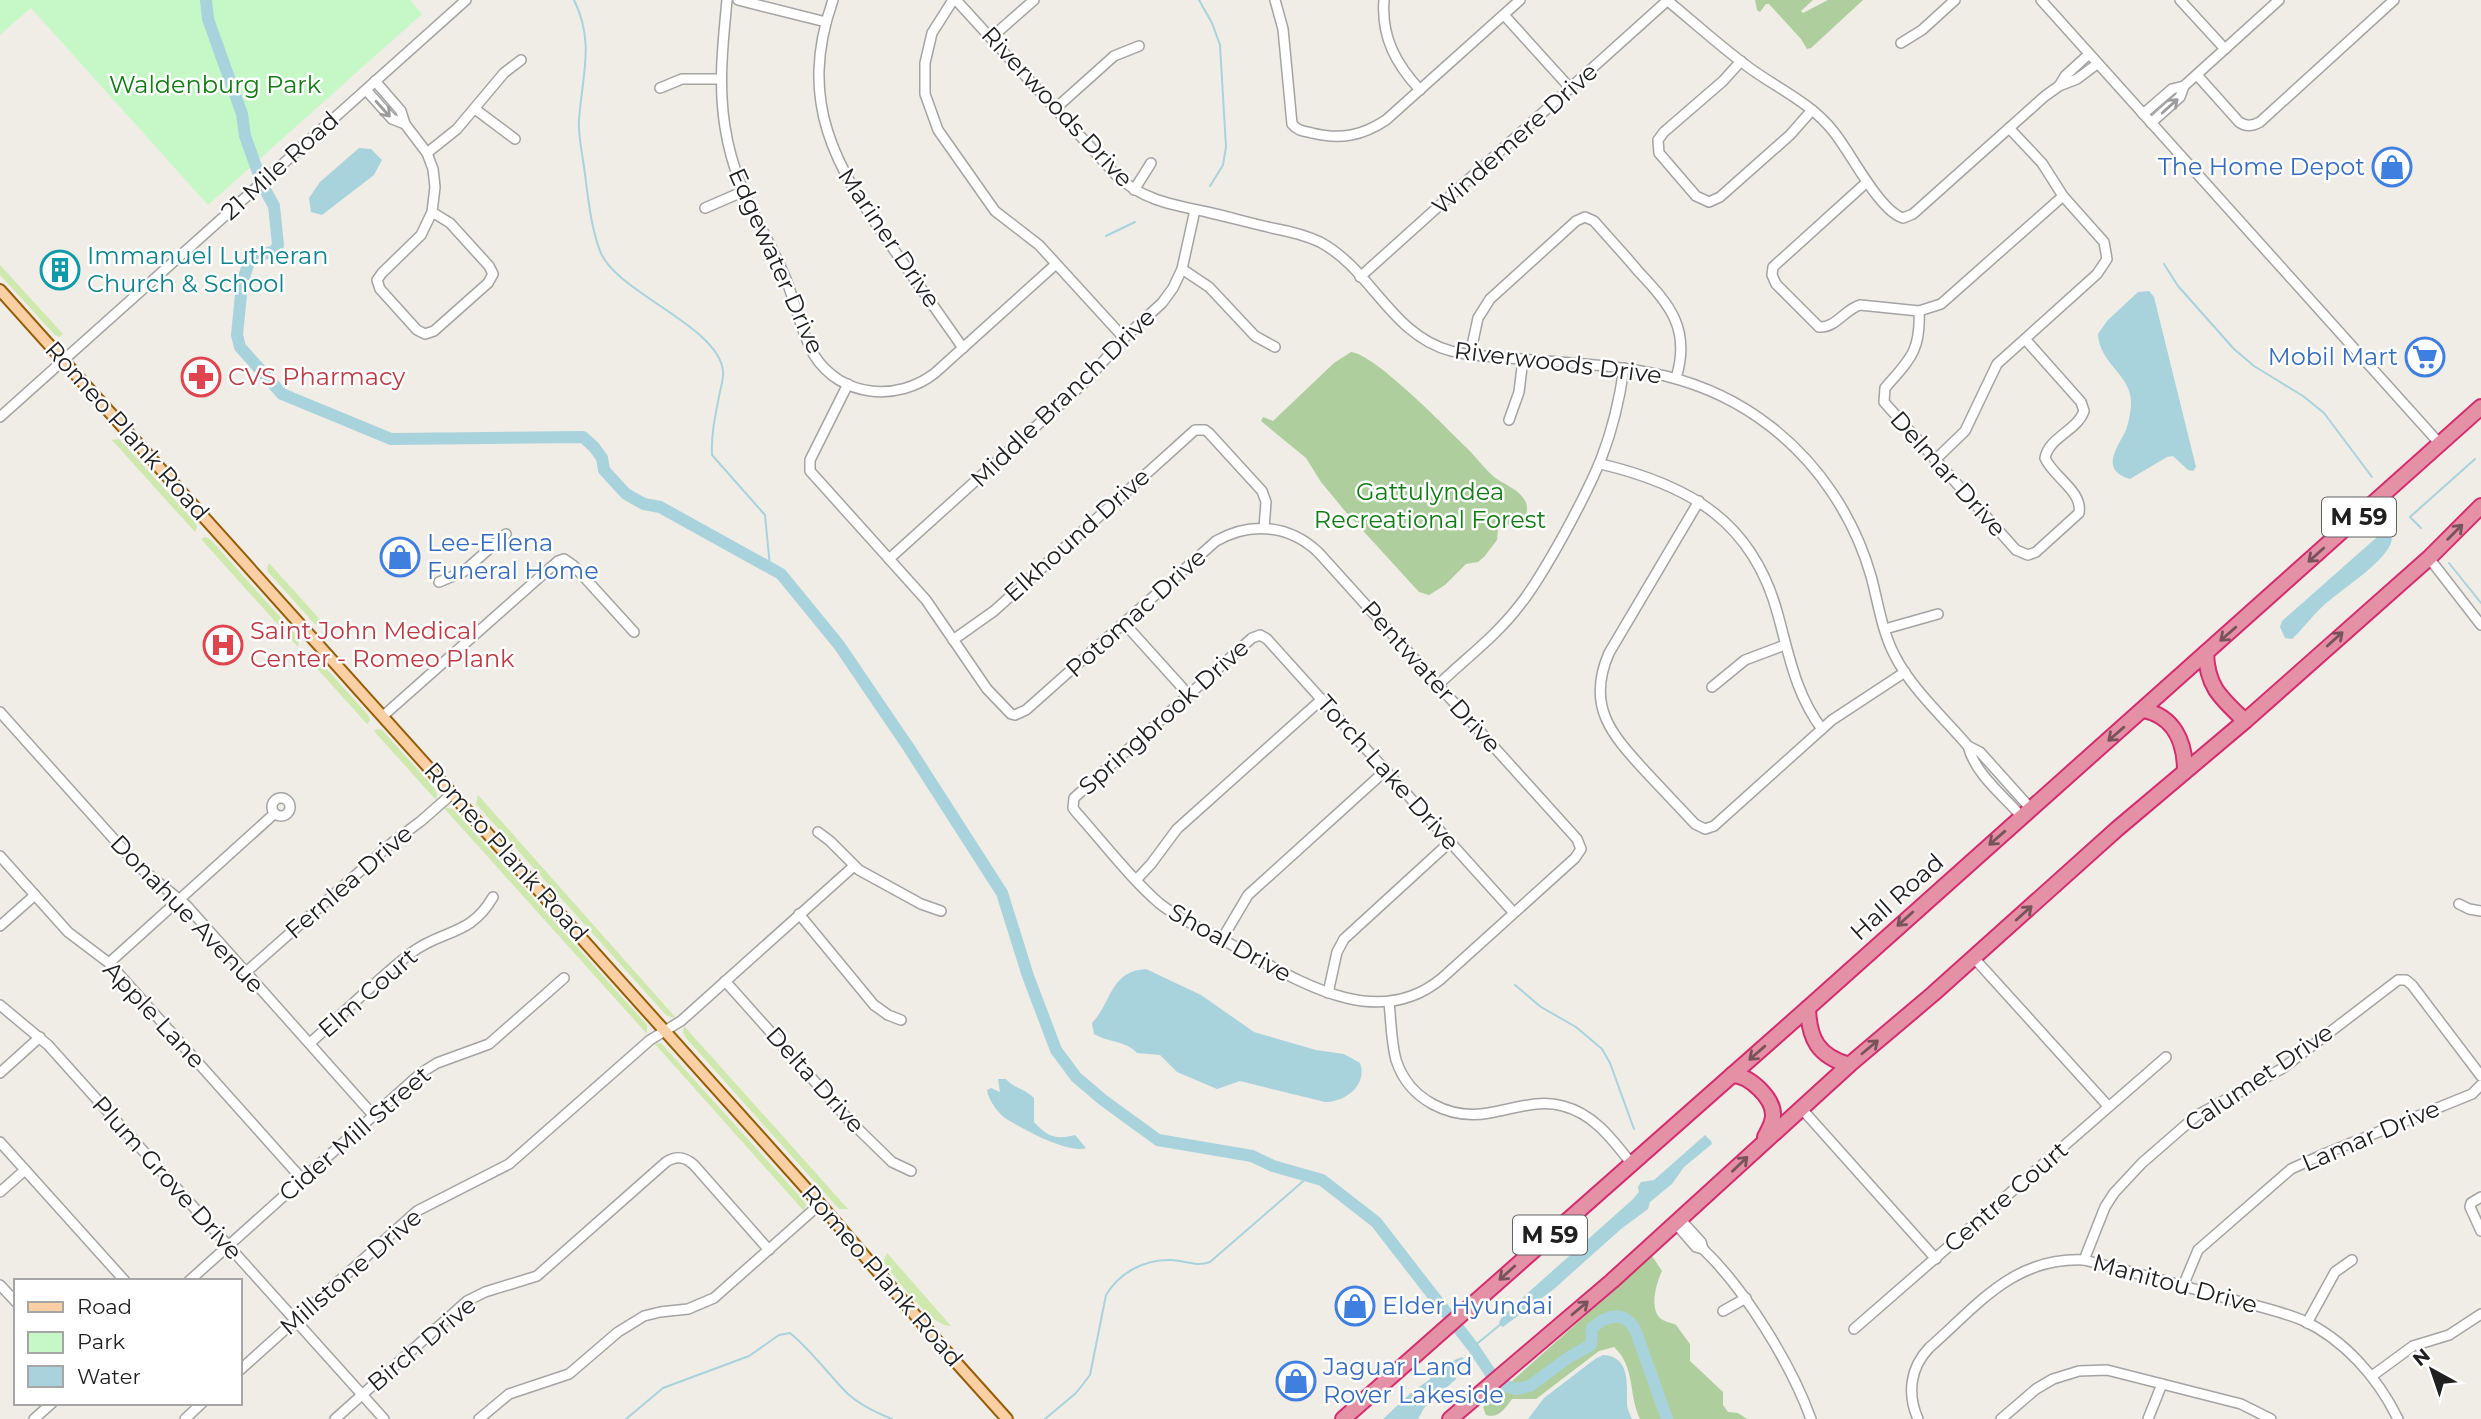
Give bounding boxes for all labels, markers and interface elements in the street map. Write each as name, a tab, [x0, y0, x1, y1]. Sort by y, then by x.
street label: Riverwoods Drive	[976, 20, 1139, 193]
street label: Windemere Drive	[1426, 57, 1603, 221]
park label: Waldenburg Park	[109, 70, 322, 99]
one-way arrow	[2161, 98, 2178, 115]
one-way arrow	[375, 100, 391, 118]
street label: 21 Mile Road	[215, 105, 344, 226]
shop icon: The Home Depot	[2371, 146, 2413, 188]
place label: The Home Depot	[2158, 152, 2365, 181]
street label: Mariner Drive	[832, 162, 947, 313]
street label: Edgewater Drive	[722, 163, 830, 358]
place label: Immanuel Lutheran Church & School	[87, 241, 329, 298]
building icon: Immanuel Lutheran Church & School	[39, 249, 81, 291]
street label: Middle Branch Drive	[964, 302, 1161, 493]
street label: Romeo Plank Road	[39, 335, 215, 526]
street label: Riverwoods Drive	[1453, 335, 1664, 390]
supermarket icon: Mobil Mart	[2404, 336, 2446, 378]
place label: Mobil Mart	[2268, 342, 2398, 371]
pharmacy icon: CVS Pharmacy	[180, 356, 222, 398]
place label: CVS Pharmacy	[228, 362, 405, 391]
street label: Delmar Drive	[1884, 405, 2012, 543]
street label: Elkhound Drive	[998, 462, 1155, 608]
park label: Gattulyndea Recreational Forest	[1314, 477, 1546, 534]
road number: M 59	[2322, 498, 2396, 537]
one-way arrow	[2446, 524, 2463, 541]
place label: Lee-Ellena Funeral Home	[427, 528, 599, 585]
shop icon: Lee-Ellena Funeral Home	[379, 536, 421, 578]
street label: Potomac Drive	[1060, 542, 1212, 683]
one-way arrow	[2307, 547, 2325, 563]
street label: Pentwater Drive	[1356, 595, 1507, 759]
place label: Saint John Medical Center - Romeo Plank	[250, 616, 515, 673]
hospital icon: Saint John Medical Center - Romeo Plank	[202, 624, 244, 666]
one-way arrow	[2220, 626, 2238, 642]
one-way arrow	[2326, 632, 2344, 648]
street label: Springbrook Drive	[1073, 633, 1255, 801]
street label: Torch Lake Drive	[1311, 689, 1466, 856]
one-way arrow	[2107, 726, 2125, 742]
street label: Romeo Plank Road	[418, 756, 594, 947]
street label: Fernlea Drive	[279, 819, 418, 945]
street label: Donahue Avenue	[104, 828, 270, 999]
one-way arrow	[1989, 830, 2007, 846]
street label: Hall Road	[1844, 847, 1949, 946]
street label: Shoal Drive	[1164, 897, 1297, 988]
one-way arrow	[2015, 905, 2033, 921]
one-way arrow	[1897, 911, 1914, 928]
street label: Elm Court	[312, 942, 423, 1043]
street label: Apple Lane	[97, 955, 211, 1074]
street label: Calumet Drive	[2179, 1017, 2338, 1138]
street label: Delta Drive	[760, 1020, 871, 1139]
one-way arrow	[1861, 1039, 1879, 1055]
one-way arrow	[1748, 1045, 1766, 1061]
street label: Cider Mill Street	[273, 1060, 437, 1207]
street label: Plum Grove Drive	[86, 1090, 249, 1266]
street label: Lamar Drive	[2298, 1094, 2444, 1178]
street label: Centre Court	[1938, 1135, 2074, 1258]
one-way arrow	[1731, 1155, 1748, 1172]
street label: Romeo Plank Road	[796, 1179, 969, 1372]
street label: Millstone Drive	[274, 1202, 427, 1341]
road number: M 59	[1513, 1216, 1587, 1254]
street label: Manitou Drive	[2090, 1248, 2261, 1319]
one-way arrow	[1498, 1265, 1516, 1281]
legend	[14, 1279, 242, 1405]
shop icon: Elder Hyundai	[1334, 1285, 1376, 1327]
street label: Birch Drive	[362, 1290, 482, 1397]
place label: Elder Hyundai	[1382, 1291, 1553, 1320]
text: Road	[77, 1294, 132, 1319]
one-way arrow	[1571, 1300, 1589, 1316]
text: Park	[77, 1329, 125, 1354]
north arrow	[2397, 1335, 2467, 1405]
text: N	[2408, 1344, 2435, 1371]
place label: Jaguar Land Rover Lakeside	[1322, 1352, 1504, 1409]
shop icon: Jaguar Land Rover Lakeside	[1275, 1360, 1317, 1402]
text: Water	[77, 1364, 141, 1389]

